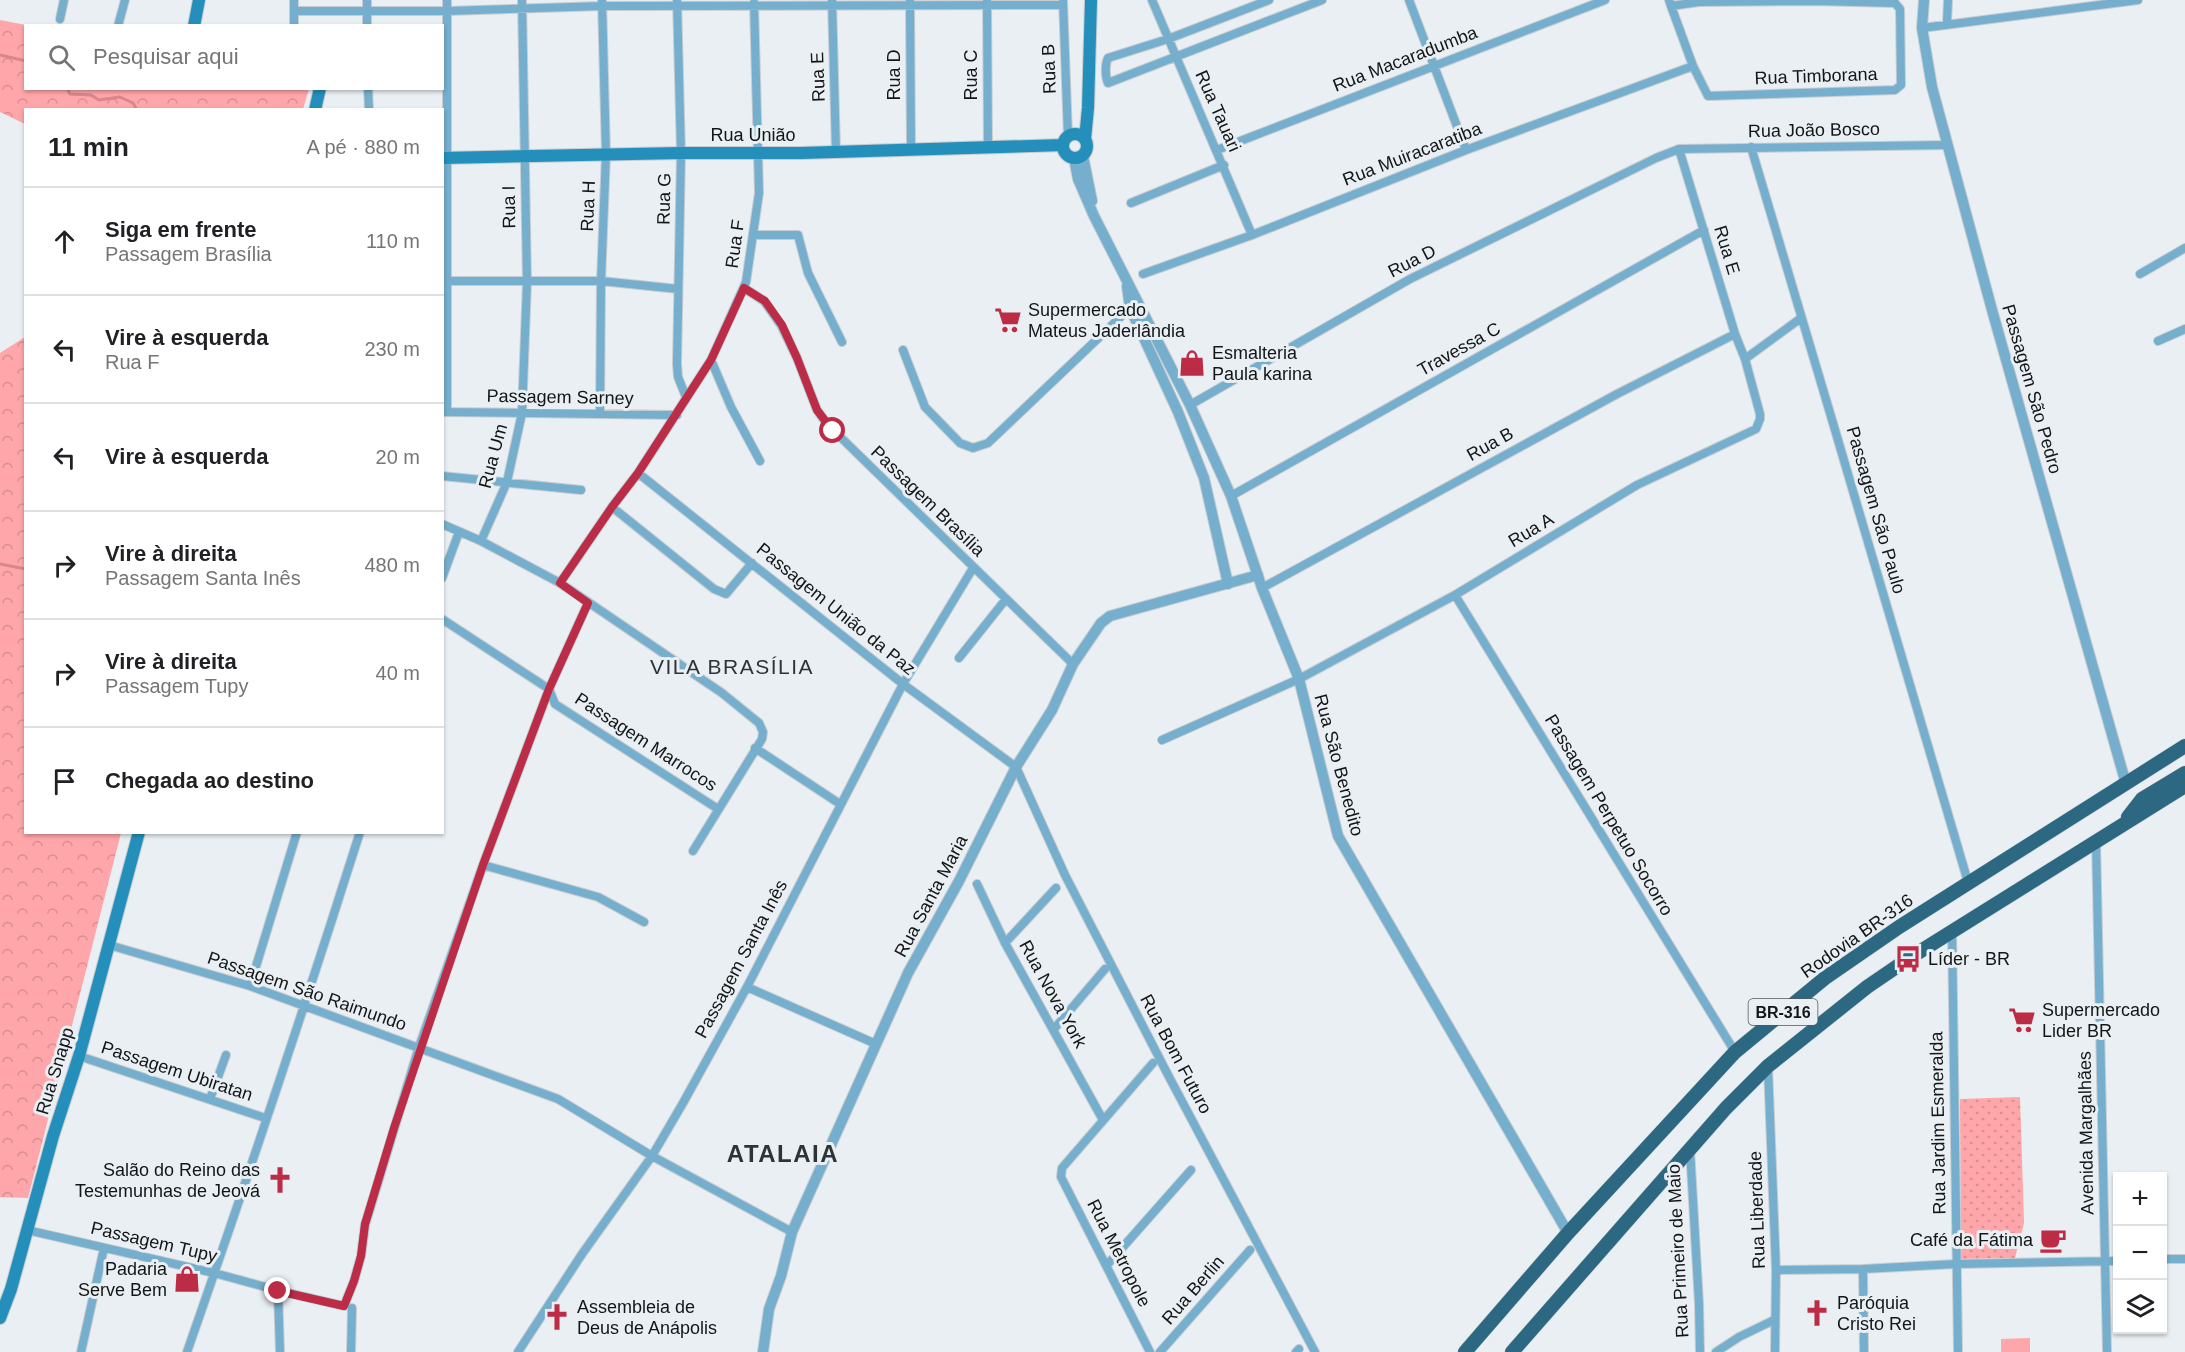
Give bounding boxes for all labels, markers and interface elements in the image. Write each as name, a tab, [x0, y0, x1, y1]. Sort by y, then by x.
street label: Rua Macaradumba	[1330, 22, 1481, 96]
search box	[24, 24, 444, 90]
icon: search	[45, 41, 78, 74]
text: Pesquisar aqui	[93, 44, 239, 69]
street label: Rua B	[1038, 44, 1060, 94]
street label: Rua D	[884, 49, 904, 101]
street label: Rua C	[961, 49, 981, 101]
street label: Rua E	[807, 52, 829, 102]
street label: Rua Timborana	[1754, 64, 1879, 88]
street label: Rua Tauari	[1191, 67, 1245, 155]
street label: Rua Muiracaratiba	[1340, 118, 1485, 190]
street label: Rua João Bosco	[1748, 119, 1880, 141]
street label: Rua União	[710, 125, 796, 145]
text: 11 min	[48, 132, 129, 162]
text: A pé · 880 m	[307, 136, 420, 158]
street label: Rua G	[654, 173, 674, 225]
street label: Rua H	[577, 180, 599, 232]
street label: Rua I	[499, 185, 519, 229]
text: Siga em frente	[105, 217, 257, 242]
street label: Rua F	[722, 218, 748, 270]
street label: Rua E	[1710, 223, 1744, 277]
icon: ahead	[48, 225, 81, 258]
text: 110 m	[366, 230, 420, 252]
street label: Rua D	[1385, 241, 1439, 281]
text: Passagem Brasília	[105, 243, 272, 265]
place label: Supermercado Mateus Jaderlândia	[1028, 300, 1186, 341]
street label: Passagem São Pedro	[1998, 302, 2066, 476]
supermarket icon: Supermercado Mateus Jaderlândia	[993, 305, 1023, 335]
street label: Travessa C	[1414, 318, 1504, 380]
text: Vire à esquerda	[105, 325, 268, 350]
icon: left	[48, 333, 81, 366]
text: 230 m	[364, 338, 420, 360]
place label: Esmalteria Paula karina	[1212, 343, 1313, 384]
shop icon: Esmalteria Paula karina	[1177, 348, 1207, 378]
text: Rua F	[105, 351, 159, 373]
street label: Passagem Sarney	[486, 386, 634, 408]
route start	[819, 417, 845, 443]
street label: Rua Um	[475, 422, 511, 490]
street label: Rua B	[1463, 423, 1517, 465]
street label: Passagem São Paulo	[1843, 424, 1909, 596]
icon: left	[48, 441, 81, 474]
street label: Passagem Brasília	[867, 442, 990, 561]
text: Vire à esquerda	[105, 444, 268, 469]
text: 20 m	[376, 446, 420, 468]
street label: Rua A	[1505, 509, 1557, 551]
street label: Passagem União da Paz	[753, 539, 919, 679]
text: Vire à direita	[105, 541, 237, 566]
icon: right	[48, 549, 81, 582]
text: 480 m	[364, 554, 420, 576]
text: Passagem Santa Inês	[105, 567, 301, 589]
text: Vire à direita	[105, 649, 237, 674]
district label: VILA BRASÍLIA	[650, 655, 814, 678]
icon: right	[48, 657, 81, 690]
text: 40 m	[376, 662, 420, 684]
text: Passagem Tupy	[105, 675, 248, 697]
street label: Passagem Marrocos	[571, 689, 721, 795]
street label: Rua São Benedito	[1310, 692, 1368, 838]
street label: Passagem Perpetuo Socorro	[1541, 711, 1677, 919]
icon: arrive	[48, 765, 81, 798]
text: Chegada ao destino	[105, 768, 314, 793]
street label: Rua Santa Maria	[890, 831, 972, 960]
street label: Passagem Santa Inês	[691, 877, 791, 1041]
street label: Rodovia BR-316	[1797, 890, 1917, 982]
street label: Rua Nova York	[1015, 937, 1091, 1052]
bus stop icon: Líder - BR	[1893, 944, 1923, 974]
street label: Passagem São Raimundo	[205, 948, 409, 1034]
place label: Líder - BR	[1928, 949, 2010, 969]
street label: Rua Bom Futuro	[1136, 991, 1216, 1117]
road number: BR-316	[1748, 999, 1818, 1025]
place label: Supermercado Lider BR	[2042, 1000, 2160, 1041]
supermarket icon: Supermercado Lider BR	[2007, 1005, 2037, 1035]
street label: Rua Snapp	[32, 1025, 78, 1117]
street label: Rua Jardim Esmeralda	[1926, 1030, 1950, 1215]
street label: Passagem Ubiratan	[99, 1037, 255, 1105]
street label: Avenida Margalhães	[2075, 1051, 2097, 1215]
district label: ATALAIA	[727, 1140, 839, 1167]
street label: Rua Liberdade	[1745, 1151, 1769, 1269]
place label: Salão do Reino das Testemunhas de Jeová	[75, 1160, 261, 1201]
street label: Rua Primeiro de Maio	[1663, 1164, 1693, 1338]
church icon: Salão do Reino das Testemunhas de Jeová	[265, 1165, 295, 1195]
map controls	[2113, 1172, 2167, 1334]
button: +	[2113, 1172, 2167, 1226]
street label: Rua Metropole	[1083, 1196, 1155, 1310]
street label: Passagem Tupy	[89, 1218, 219, 1266]
cafe icon: Café da Fátima	[2038, 1225, 2068, 1255]
button: −	[2113, 1226, 2167, 1280]
place label: Café da Fátima	[1910, 1230, 2034, 1250]
street label: Rua Berlin	[1158, 1252, 1228, 1328]
place label: Padaria Serve Bem	[78, 1259, 168, 1300]
shop icon: Padaria Serve Bem	[172, 1264, 202, 1294]
route end	[264, 1277, 290, 1303]
button: layers	[2113, 1280, 2167, 1334]
place label: Paróquia Cristo Rei	[1837, 1293, 1916, 1334]
place label: Assembleia de Deus de Anápolis	[577, 1297, 717, 1338]
church icon: Paróquia Cristo Rei	[1802, 1298, 1832, 1328]
church icon: Assembleia de Deus de Anápolis	[542, 1302, 572, 1332]

